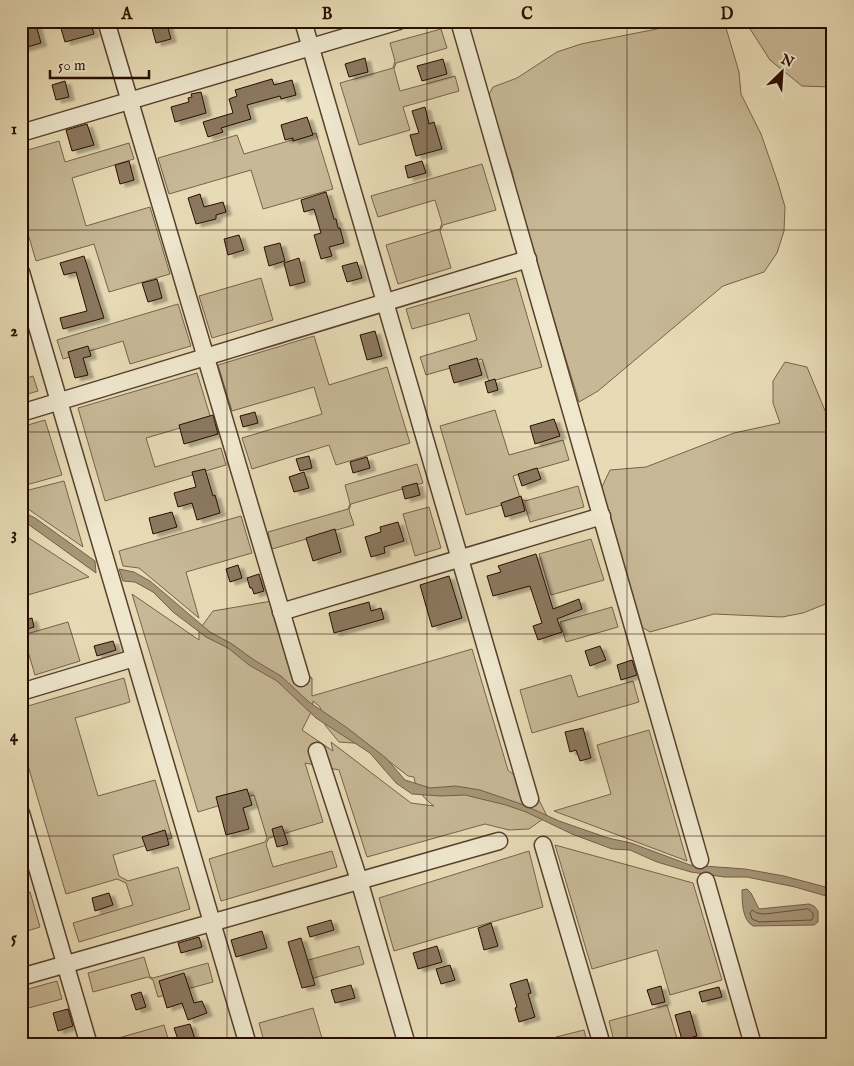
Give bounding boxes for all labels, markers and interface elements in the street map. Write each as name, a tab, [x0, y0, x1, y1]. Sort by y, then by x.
text: A	[121, 5, 134, 25]
text: B	[322, 5, 333, 25]
text: C	[521, 5, 533, 25]
text: D	[721, 5, 734, 25]
scale bar	[50, 48, 149, 80]
north arrow	[756, 48, 806, 98]
text: N	[777, 50, 796, 72]
text: 50 m	[58, 56, 86, 75]
text: 1	[11, 120, 17, 140]
text: 2	[10, 322, 18, 342]
text: 3	[11, 525, 17, 545]
text: 4	[10, 727, 19, 747]
text: 5	[11, 929, 17, 949]

